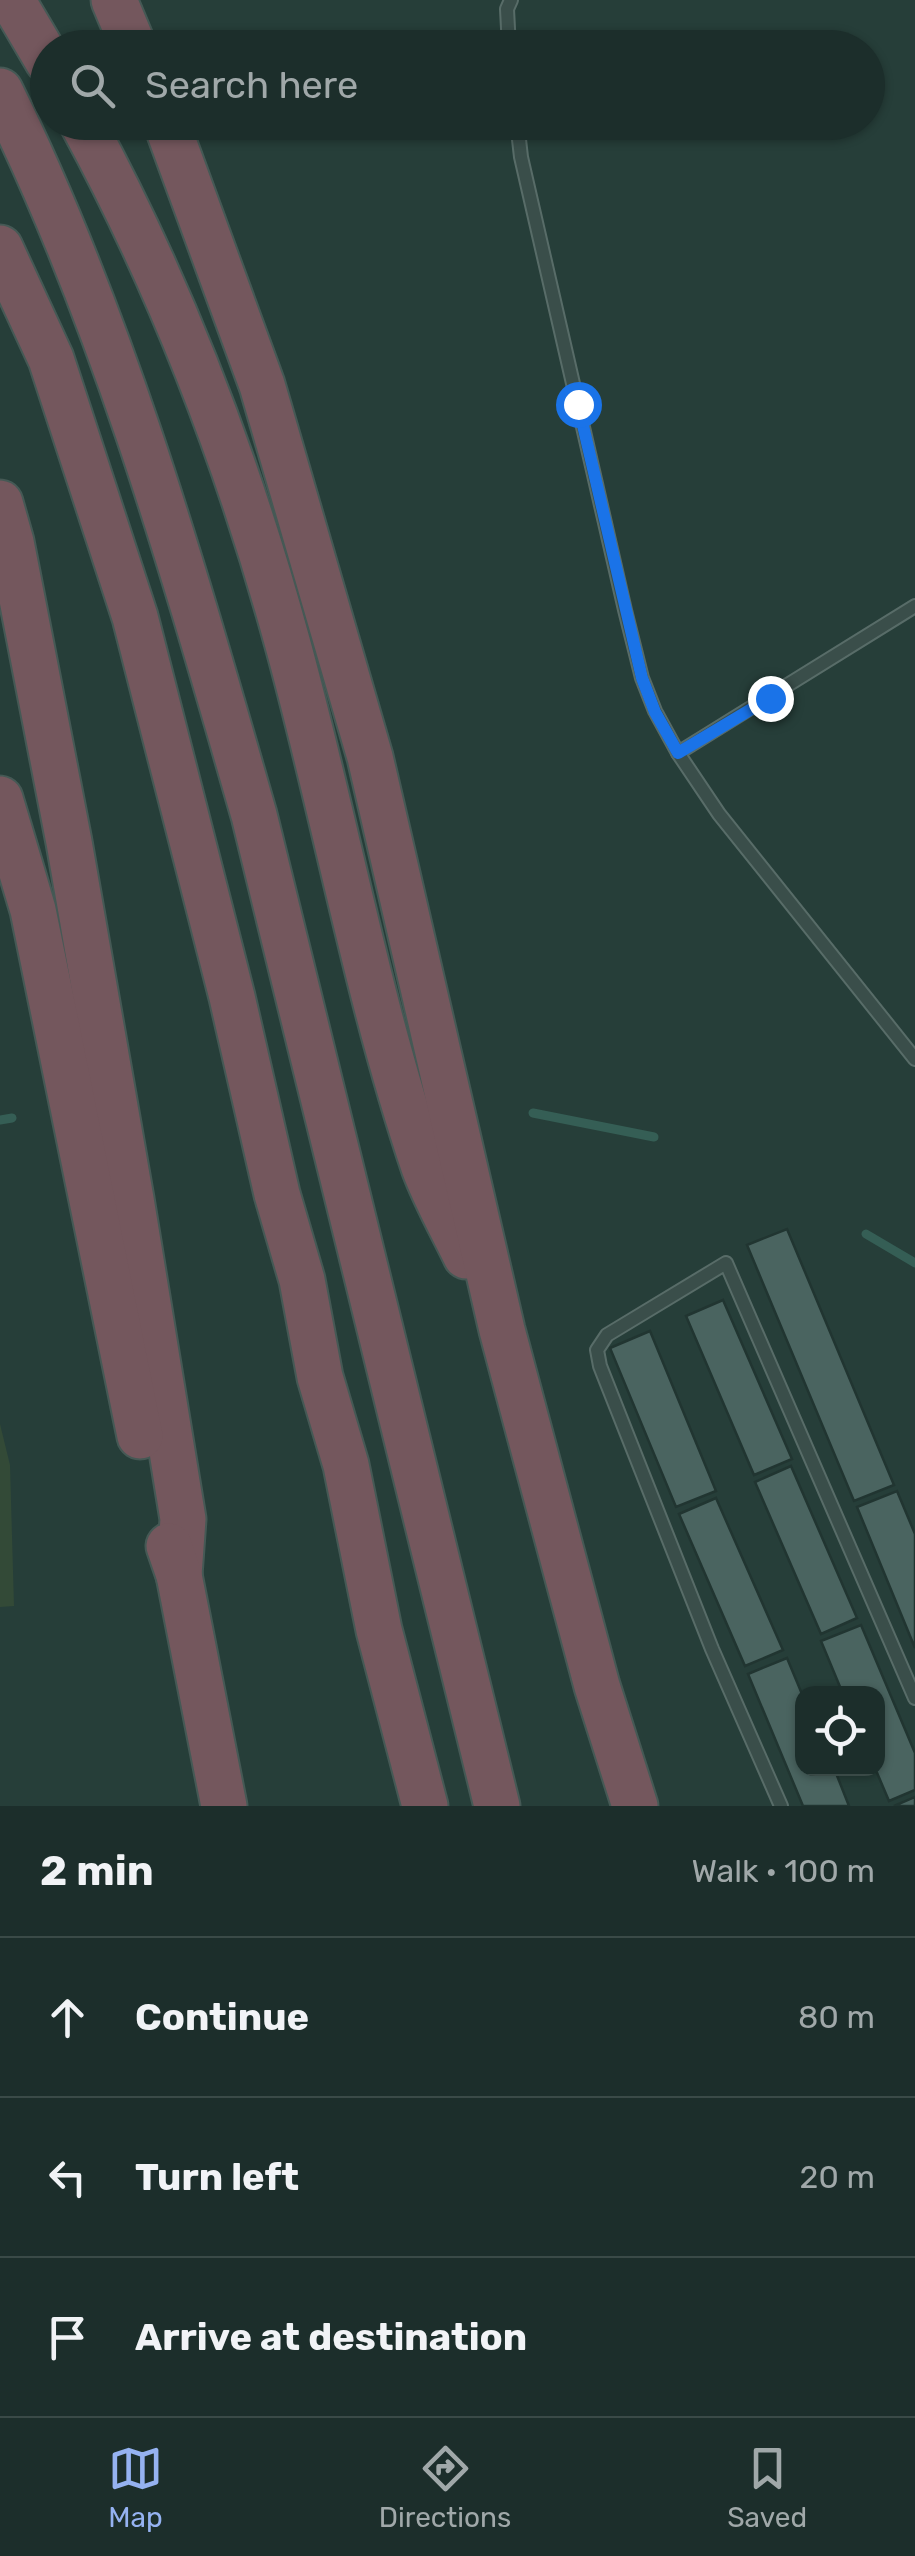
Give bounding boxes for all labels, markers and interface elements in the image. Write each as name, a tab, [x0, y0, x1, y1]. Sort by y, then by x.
search box	[30, 30, 885, 140]
icon: search	[65, 58, 120, 113]
text: Search here	[145, 62, 358, 108]
route start	[556, 382, 602, 428]
route end	[748, 676, 794, 722]
map controls	[795, 1686, 885, 1776]
button: locate	[795, 1686, 885, 1776]
text: 2 min	[40, 1846, 154, 1896]
text: Walk · 100 m	[692, 1852, 875, 1890]
icon: ahead	[40, 1990, 95, 2045]
text: Continue	[135, 1994, 309, 2040]
text: 80 m	[798, 1998, 875, 2036]
icon: left	[40, 2150, 95, 2205]
text: Turn left	[135, 2154, 299, 2200]
text: 20 m	[800, 2158, 875, 2196]
icon: arrive	[40, 2310, 95, 2365]
text: Arrive at destination	[135, 2314, 527, 2360]
tab: Map	[108, 2441, 163, 2534]
tab: Directions	[379, 2441, 511, 2534]
tab: Saved	[727, 2441, 807, 2534]

